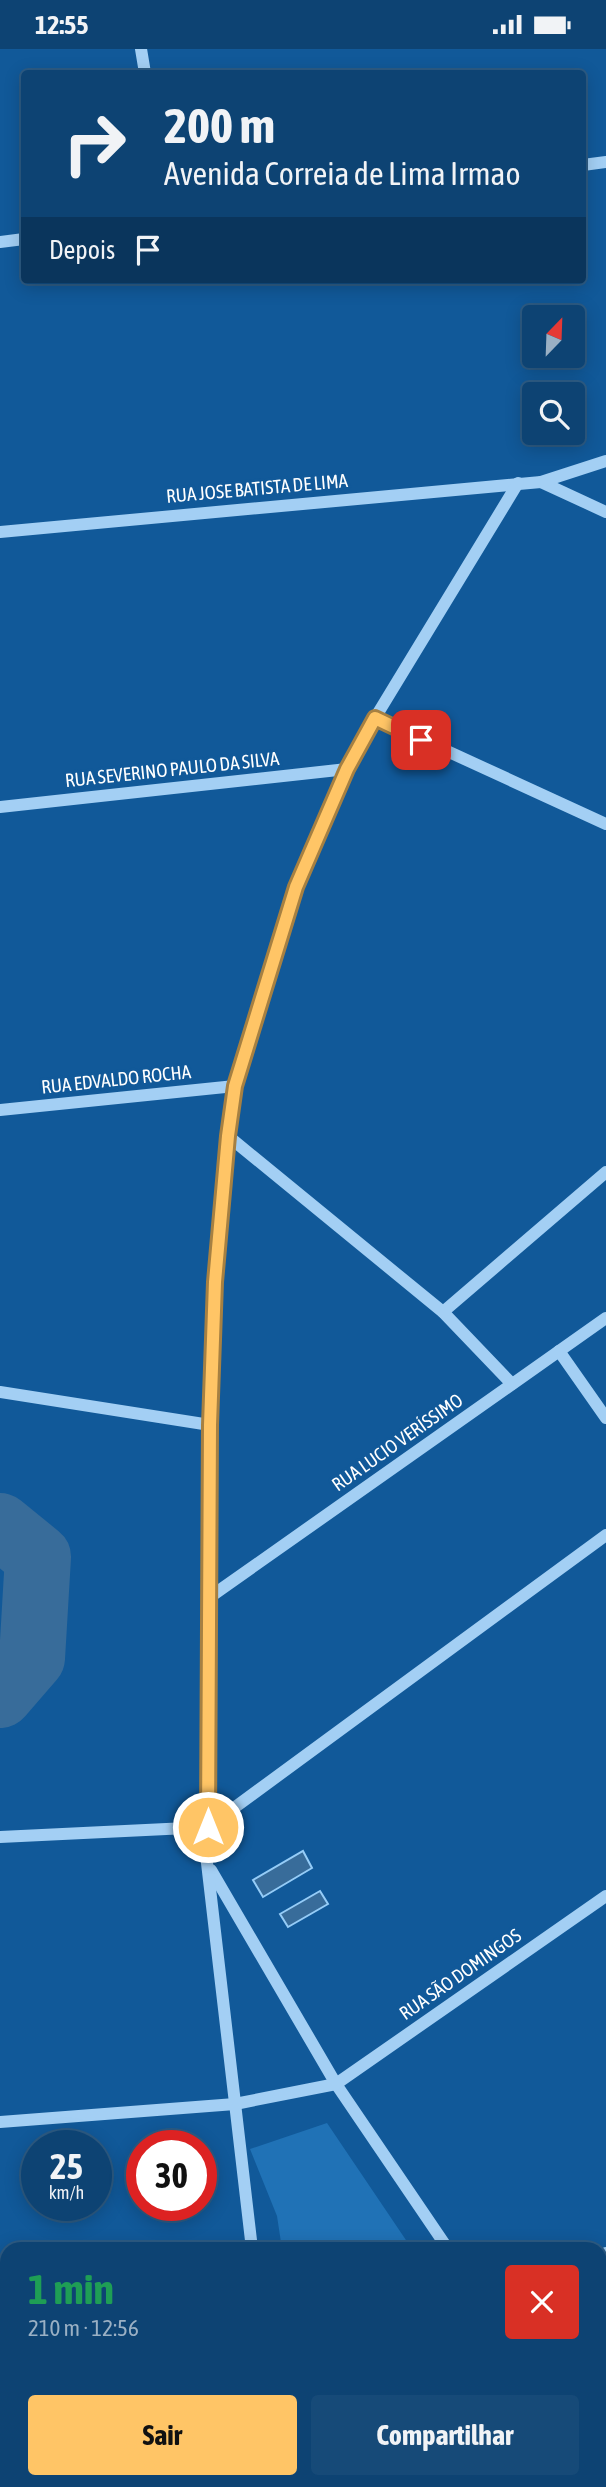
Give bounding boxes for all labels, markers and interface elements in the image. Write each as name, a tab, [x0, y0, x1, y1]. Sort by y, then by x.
text: 12:55	[35, 10, 89, 40]
text: 200 m	[164, 97, 275, 153]
icon: right	[49, 98, 140, 189]
text: Avenida Correia de Lima Irmao	[164, 155, 521, 192]
icon: arrive	[129, 231, 167, 269]
text: Depois	[49, 235, 115, 265]
north arrow	[522, 305, 584, 367]
map controls	[522, 305, 585, 445]
button: search	[522, 382, 585, 445]
street label: RUA JOSE BATISTA DE LIMA	[165, 469, 349, 507]
pin	[391, 710, 451, 770]
icon: arrive	[402, 721, 440, 759]
street label: RUA SEVERINO PAULO DA SILVA	[64, 747, 281, 791]
street label: RUA EDVALDO ROCHA	[40, 1060, 193, 1098]
street label: RUA LUCIO VERÍSSIMO	[327, 1389, 467, 1495]
position arrow	[171, 1790, 245, 1864]
street label: RUA SÃO DOMINGOS	[395, 1924, 525, 2024]
speed limit sign: 30	[126, 2130, 217, 2221]
text: 25	[50, 2146, 83, 2186]
text: km/h	[49, 2182, 84, 2203]
text: 1 min	[28, 2265, 114, 2313]
button: close	[505, 2265, 579, 2339]
text: 210 m · 12:56	[28, 2315, 139, 2341]
button: Sair	[28, 2395, 297, 2475]
button: Compartilhar	[311, 2395, 579, 2475]

